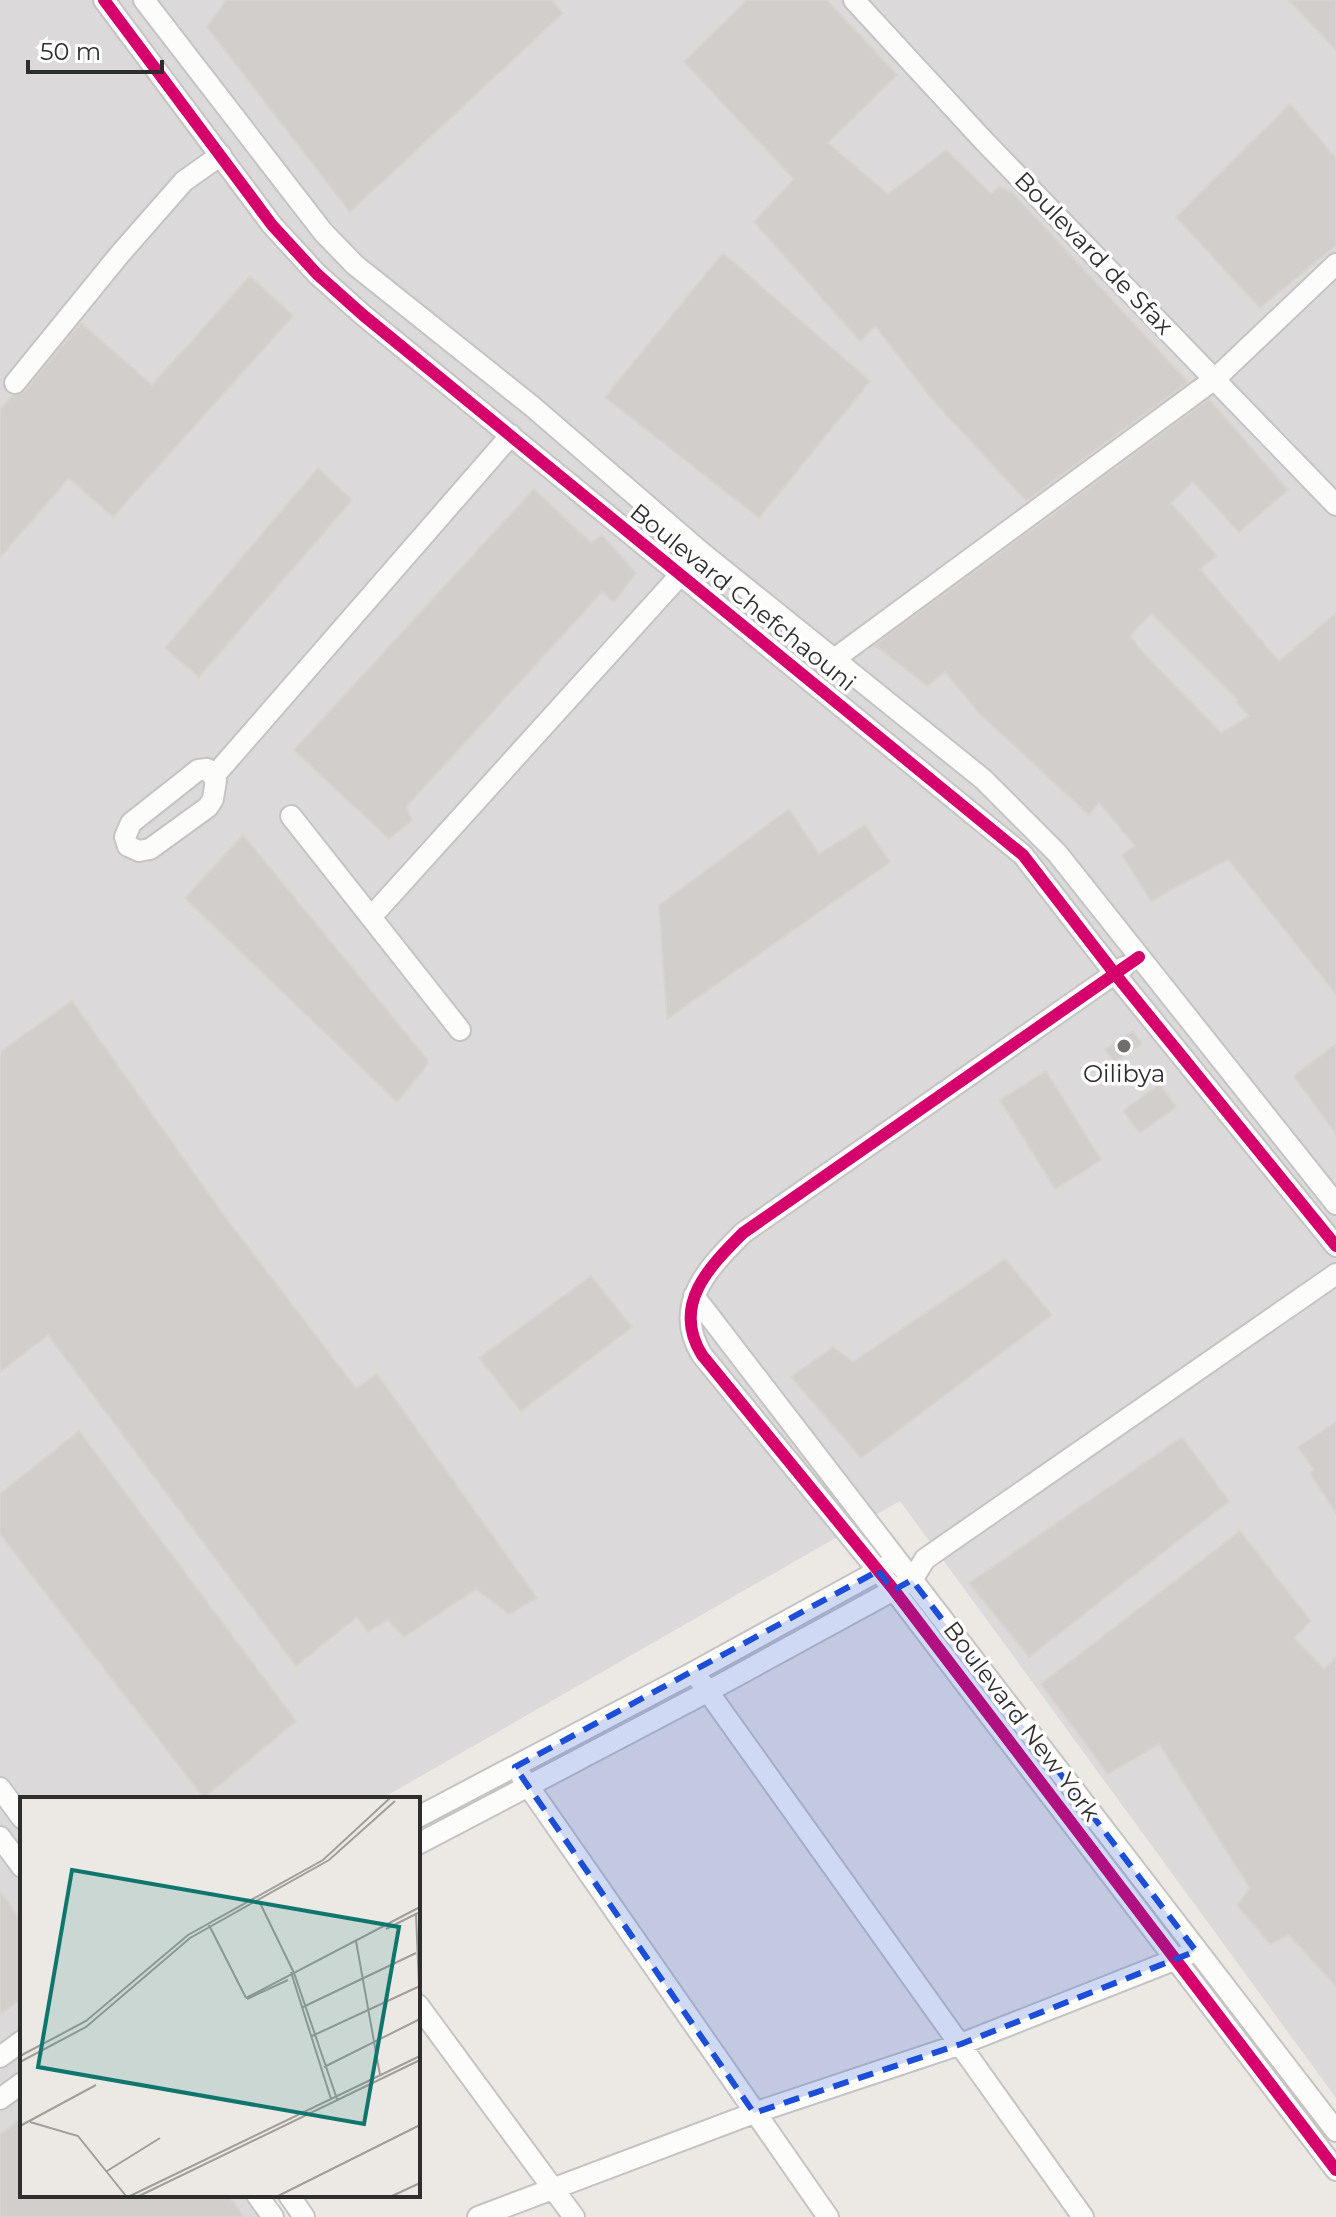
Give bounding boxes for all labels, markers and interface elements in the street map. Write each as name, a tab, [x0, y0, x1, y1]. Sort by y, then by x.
scale bar	[28, 24, 162, 74]
text: 50 m	[40, 37, 101, 66]
street label: Boulevard de Sfax	[1009, 166, 1179, 341]
street label: Boulevard Chefchaouni	[624, 497, 862, 697]
marker: Oilibya	[1115, 1037, 1133, 1055]
place label: Oilibya	[1083, 1059, 1165, 1088]
street label: Boulevard New York	[937, 1615, 1107, 1827]
inset map	[20, 1797, 420, 2197]

